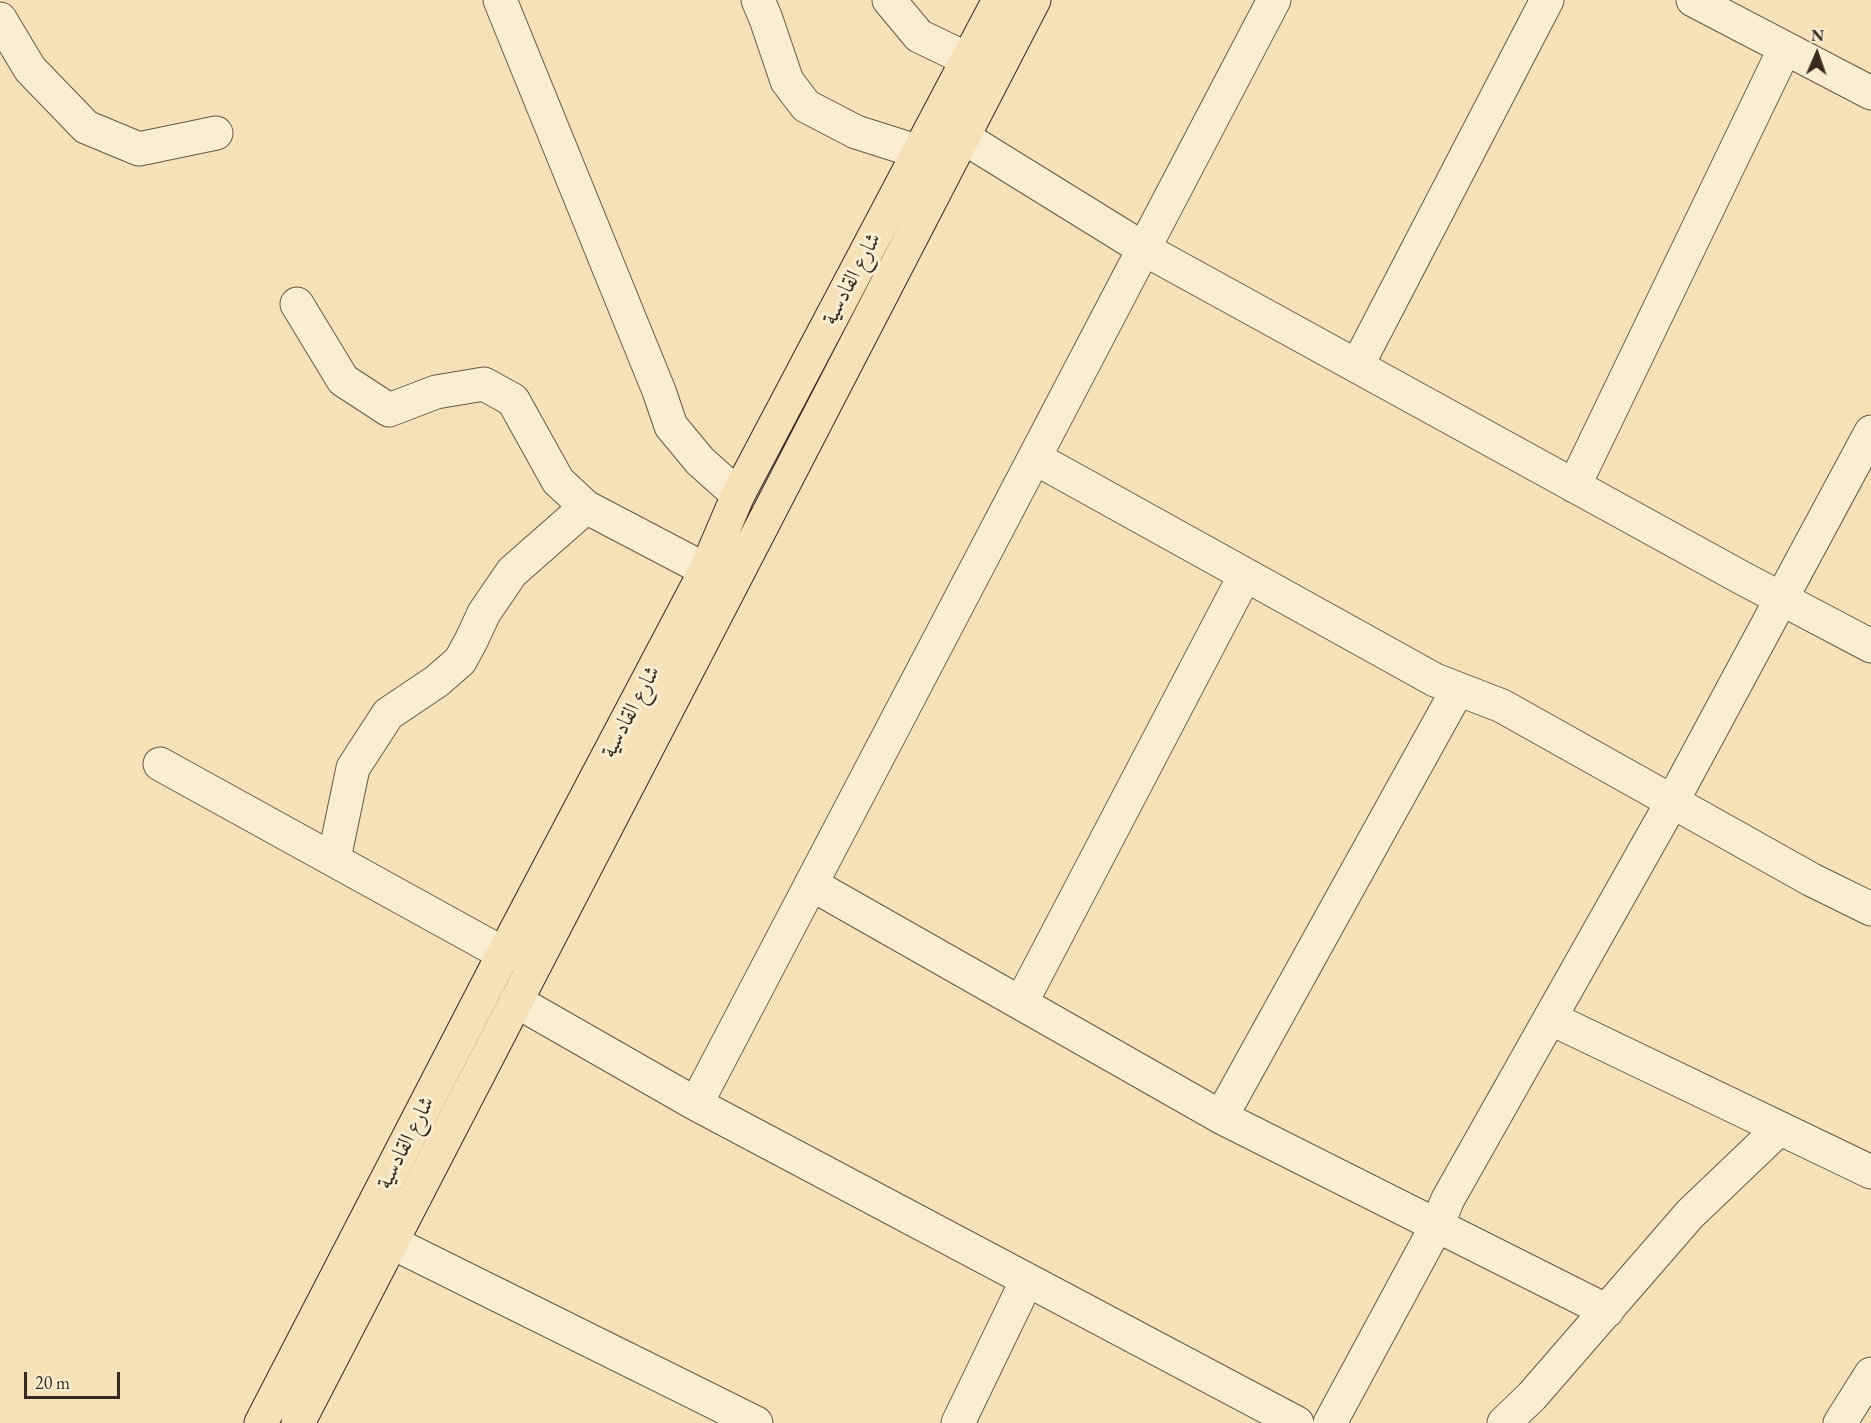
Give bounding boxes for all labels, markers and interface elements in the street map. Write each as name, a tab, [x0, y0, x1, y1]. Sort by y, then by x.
north arrow	[1787, 24, 1847, 84]
text: N	[1811, 25, 1824, 46]
street label: شارع القادسية	[817, 228, 887, 330]
street label: شارع القادسية	[596, 661, 666, 763]
street label: شارع القادسية	[371, 1092, 441, 1194]
scale bar	[27, 1360, 123, 1398]
text: 20 m	[35, 1371, 70, 1394]

